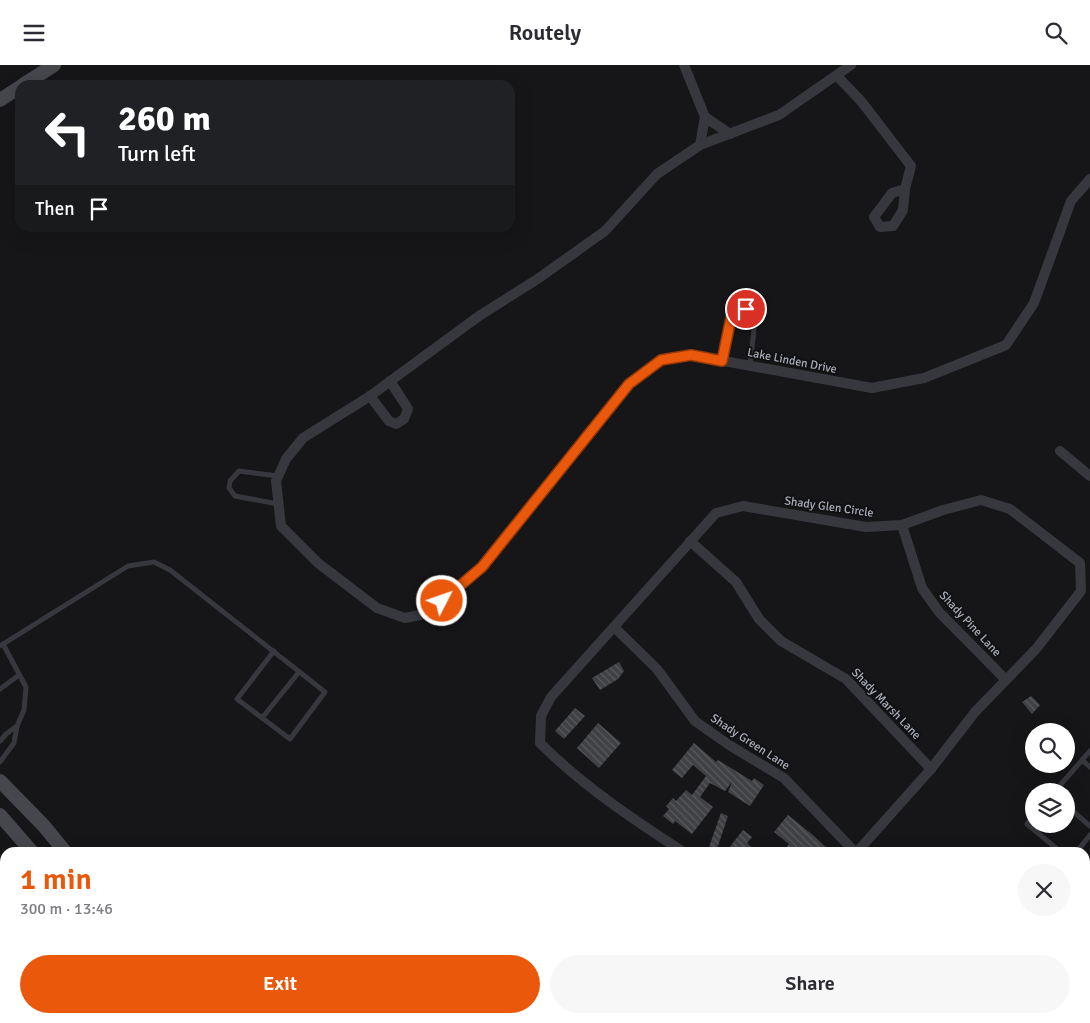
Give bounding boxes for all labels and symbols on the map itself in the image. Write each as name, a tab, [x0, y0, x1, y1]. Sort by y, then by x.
pin	[725, 288, 767, 330]
street label: Lake Linden Drive	[746, 345, 838, 377]
street label: Shady Glen Circle	[783, 493, 875, 521]
position arrow	[415, 574, 467, 626]
street label: Shady Pine Lane	[936, 588, 1004, 660]
street label: Shady Marsh Lane	[848, 665, 924, 743]
street label: Shady Green Lane	[707, 711, 793, 773]

